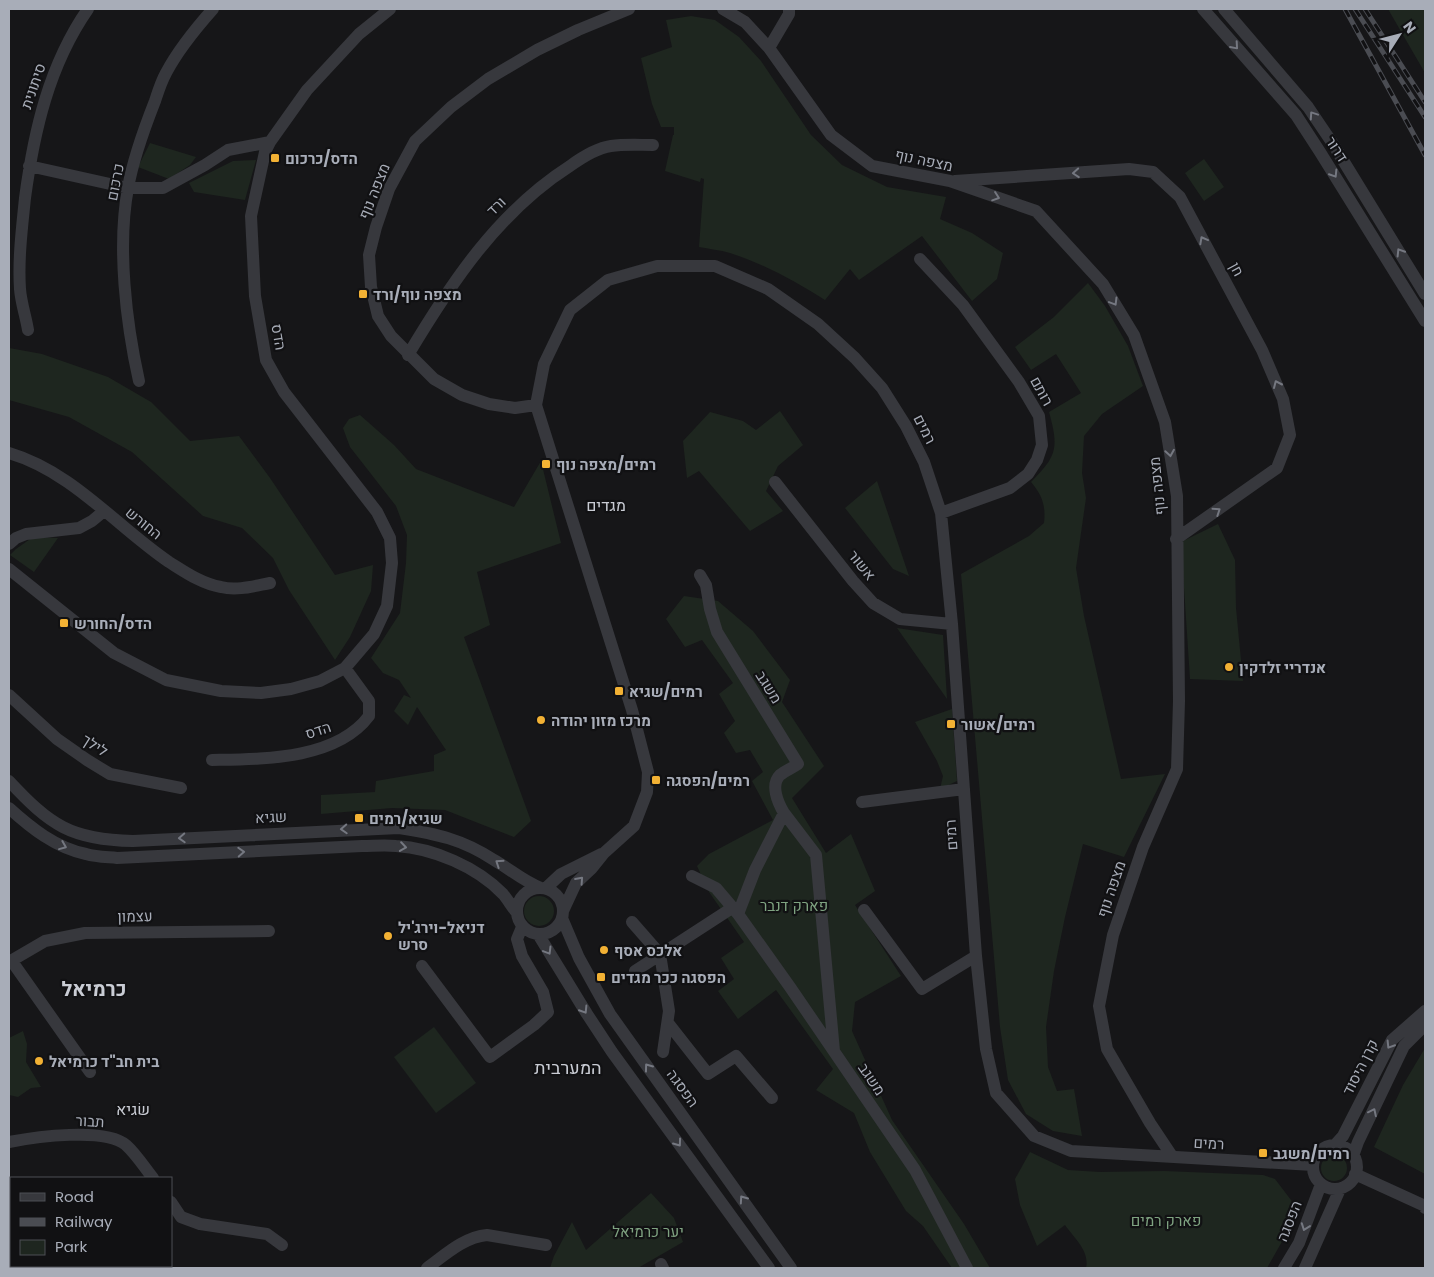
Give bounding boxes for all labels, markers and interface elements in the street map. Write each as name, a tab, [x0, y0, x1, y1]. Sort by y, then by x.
north arrow	[1374, 10, 1424, 60]
text: N	[1398, 17, 1421, 37]
one-way arrow	[1229, 40, 1238, 49]
street label: סיתונית	[15, 60, 51, 112]
one-way arrow	[1310, 111, 1319, 121]
street label: דרור	[1321, 132, 1353, 166]
street label: מצפה נוף	[893, 144, 955, 176]
place label: הדס/כרכום	[285, 148, 358, 169]
marker: הדס/כרכום	[269, 152, 281, 164]
street label: מצפה נוף	[353, 160, 395, 222]
street label: כרכום	[101, 162, 129, 202]
one-way arrow	[1072, 167, 1080, 178]
one-way arrow	[1328, 168, 1337, 178]
one-way arrow	[991, 191, 999, 201]
street label: ורד	[482, 192, 510, 220]
one-way arrow	[1199, 236, 1209, 245]
one-way arrow	[1396, 249, 1406, 258]
street label: חן	[1225, 258, 1249, 280]
place label: מצפה נוף/ורד	[373, 284, 462, 305]
marker: מצפה נוף/ורד	[357, 288, 369, 300]
one-way arrow	[1107, 297, 1117, 306]
street label: הדס	[266, 322, 292, 352]
street label: רותם	[1025, 372, 1059, 410]
one-way arrow	[1272, 380, 1283, 389]
street label: רמים	[909, 410, 941, 448]
one-way arrow	[1165, 449, 1175, 458]
place label: רמים/מצפה נוף	[556, 454, 656, 475]
street label: מצפה נוף	[1143, 456, 1171, 516]
marker: רמים/מצפה נוף	[540, 458, 552, 470]
district label: מגדים	[586, 494, 626, 517]
street label: החורש	[121, 502, 167, 544]
one-way arrow	[1211, 508, 1220, 517]
street label: אשור	[843, 545, 881, 585]
place label: הדס/החורש	[74, 613, 152, 634]
marker: הדס/החורש	[58, 617, 70, 629]
place label: אנדריי זלדקין	[1239, 657, 1326, 678]
marker: אנדריי זלדקין	[1223, 661, 1235, 673]
street label: משגב	[751, 667, 787, 707]
place label: רמים/שגיא	[629, 681, 703, 702]
marker: רמים/שגיא	[613, 685, 625, 697]
place label: מרכז מזון יהודה	[551, 710, 651, 731]
marker: מרכז מזון יהודה	[535, 714, 547, 726]
place label: רמים/אשור	[961, 714, 1035, 735]
street label: הדס	[302, 716, 334, 744]
marker: רמים/אשור	[945, 718, 957, 730]
street label: לילך	[78, 729, 112, 761]
place label: רמים/הפסגה	[666, 770, 750, 791]
marker: רמים/הפסגה	[650, 774, 662, 786]
street label: שגיא	[255, 806, 287, 828]
place label: שגיא/רמים	[369, 808, 443, 829]
marker: שגיא/רמים	[353, 812, 365, 824]
street label: רמים	[939, 819, 963, 851]
one-way arrow	[340, 824, 348, 835]
one-way arrow	[177, 833, 185, 843]
one-way arrow	[58, 840, 67, 850]
one-way arrow	[400, 841, 408, 852]
one-way arrow	[238, 847, 245, 857]
street label: מצפה נוף	[1092, 858, 1130, 920]
one-way arrow	[495, 860, 505, 869]
one-way arrow	[575, 877, 584, 886]
park label: פארק דנבר	[760, 895, 828, 916]
street label: עצמון	[117, 905, 153, 927]
place label: דניאל-וירג'יל סרש	[398, 917, 485, 955]
marker: דניאל-וירג'יל סרש	[382, 930, 394, 942]
place label: אלכס אסף	[614, 940, 682, 961]
marker: אלכס אסף	[598, 944, 610, 956]
one-way arrow	[541, 946, 551, 955]
place label: הפסגה ככר מגדים	[611, 967, 726, 988]
marker: הפסגה ככר מגדים	[595, 971, 607, 983]
district label: כרמיאל	[61, 975, 127, 1003]
one-way arrow	[578, 1004, 587, 1014]
street label: קרן היסוד	[1337, 1035, 1383, 1099]
one-way arrow	[1387, 1039, 1397, 1048]
place label: בית חב"ד כרמיאל	[49, 1051, 159, 1072]
marker: בית חב"ד כרמיאל	[33, 1055, 45, 1067]
district label: המערבית	[534, 1055, 602, 1080]
street label: משגב	[853, 1059, 891, 1099]
one-way arrow	[645, 1063, 654, 1073]
street label: הפסגה	[662, 1065, 704, 1111]
district label: שׂגיא	[116, 1098, 150, 1121]
one-way arrow	[1366, 1108, 1377, 1117]
street label: תבור	[75, 1110, 105, 1132]
street label: רמים	[1193, 1132, 1225, 1154]
one-way arrow	[672, 1137, 681, 1147]
place label: רמים/משגב	[1273, 1143, 1350, 1164]
marker: רמים/משגב	[1257, 1147, 1269, 1159]
legend	[10, 1177, 172, 1267]
text: Road	[55, 1186, 94, 1207]
one-way arrow	[740, 1196, 748, 1205]
street label: הפסגה	[1271, 1197, 1307, 1245]
park label: פארק רמים	[1131, 1210, 1201, 1231]
text: Railway	[55, 1211, 113, 1232]
park label: יער כרמיאל	[612, 1221, 684, 1242]
one-way arrow	[1301, 1223, 1311, 1231]
text: Park	[55, 1236, 87, 1257]

